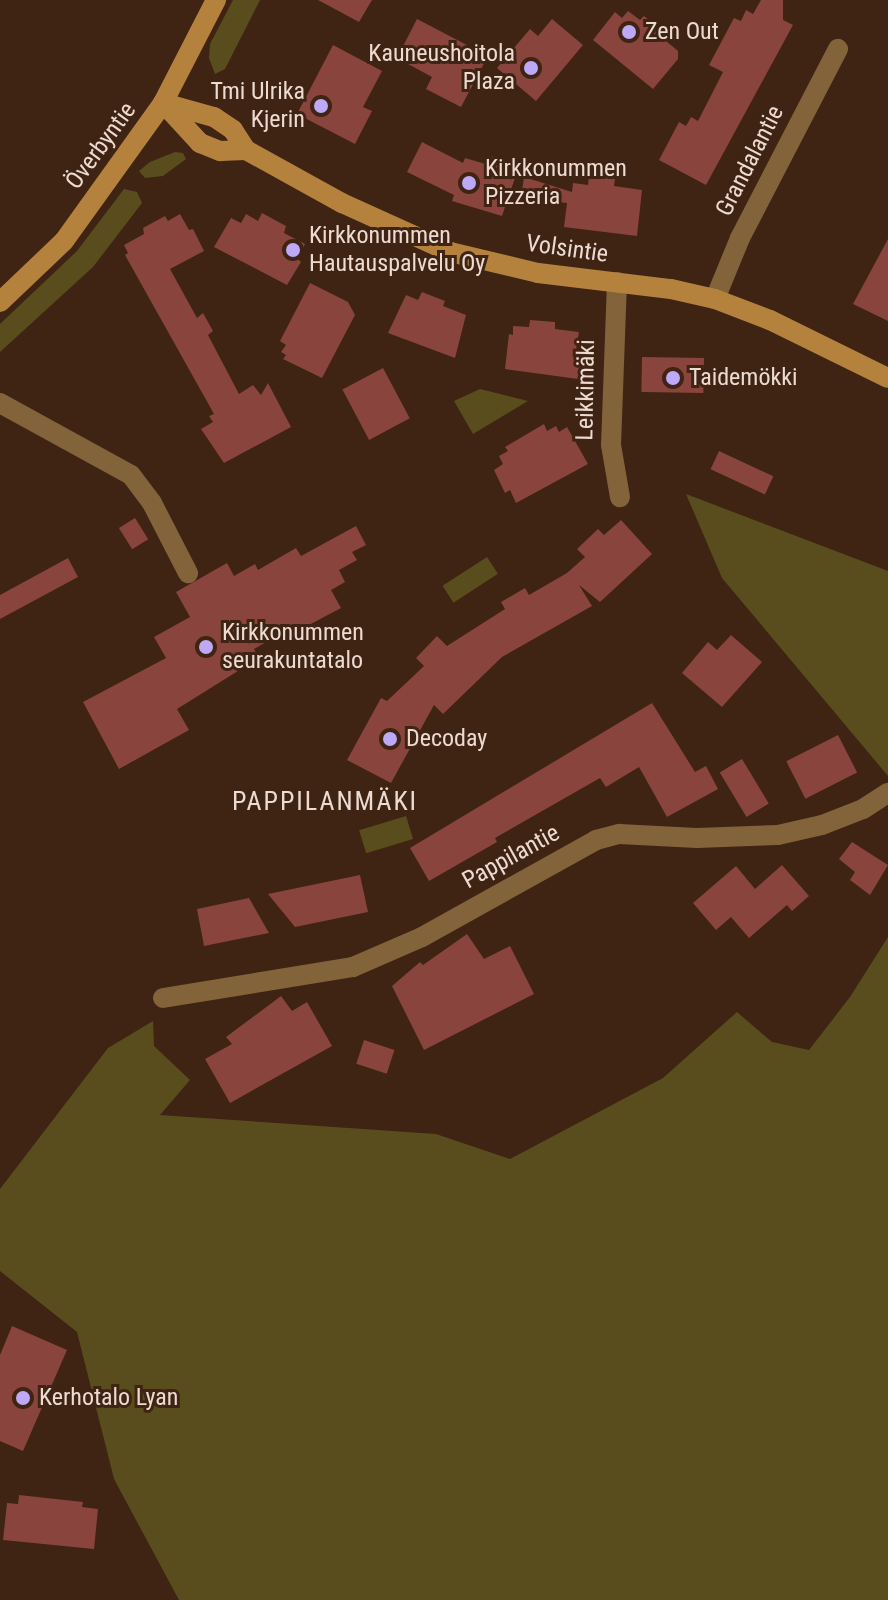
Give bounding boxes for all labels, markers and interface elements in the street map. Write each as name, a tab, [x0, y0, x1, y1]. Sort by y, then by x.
place label: Zen Out	[645, 18, 719, 46]
marker: Zen Out	[620, 23, 638, 41]
place label: Kauneushoitola Plaza	[368, 40, 515, 96]
marker: Kauneushoitola Plaza	[522, 59, 540, 77]
place label: Tmi Ulrika Kjerin	[211, 78, 305, 134]
street label: Överbyntie	[60, 97, 142, 195]
marker: Tmi Ulrika Kjerin	[312, 97, 330, 115]
street label: Grandalantie	[710, 101, 790, 221]
place label: Kirkkonummen Pizzeria	[485, 155, 627, 211]
marker: Kirkkonummen Pizzeria	[460, 174, 478, 192]
place label: Kirkkonummen Hautauspalvelu Oy	[309, 222, 485, 278]
street label: Volsintie	[524, 229, 610, 269]
marker: Kirkkonummen Hautauspalvelu Oy	[284, 241, 302, 259]
street label: Leikkimäki	[571, 339, 601, 441]
place label: Taidemökki	[689, 364, 798, 392]
marker: Taidemökki	[664, 369, 682, 387]
place label: Kirkkonummen seurakuntatalo	[222, 619, 364, 675]
marker: Kirkkonummen seurakuntatalo	[197, 638, 215, 656]
place label: Decoday	[406, 725, 487, 753]
marker: Decoday	[381, 730, 399, 748]
district label: PAPPILANMÄKI	[232, 786, 418, 818]
street label: Pappilantie	[458, 819, 564, 895]
place label: Kerhotalo Lyan	[39, 1384, 178, 1412]
marker: Kerhotalo Lyan	[14, 1389, 32, 1407]

